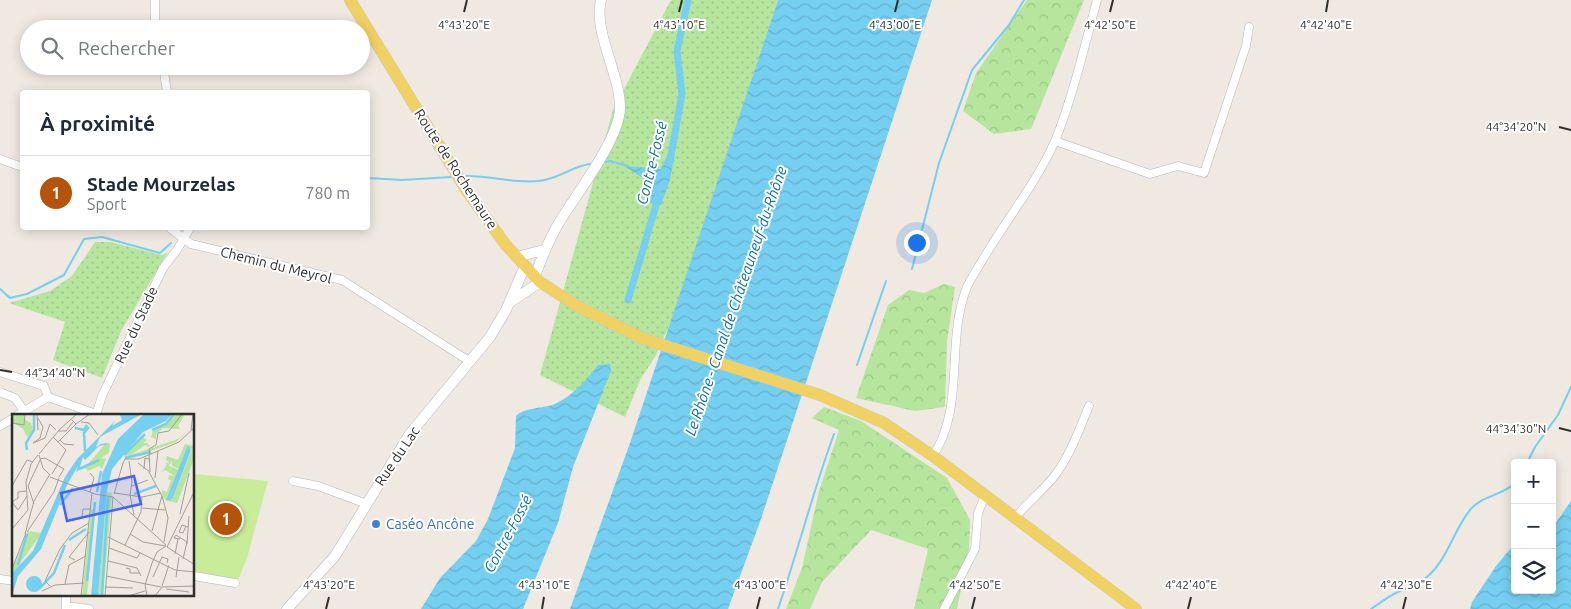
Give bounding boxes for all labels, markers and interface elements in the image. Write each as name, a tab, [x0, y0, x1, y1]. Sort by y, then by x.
text: 4°43'20"E	[438, 18, 490, 31]
text: 4°43'10"E	[653, 18, 705, 31]
text: 4°43'00"E	[869, 18, 921, 31]
text: 4°42'50"E	[1084, 18, 1136, 31]
text: 4°42'40"E	[1300, 18, 1352, 31]
search box	[20, 20, 370, 75]
icon: search	[38, 34, 66, 62]
text: Rechercher	[78, 37, 175, 59]
street label: Route de Rochemaure	[411, 106, 501, 232]
text: À proximité	[40, 111, 155, 135]
water label: Contre-Fossé	[633, 119, 670, 206]
text: 44°34'20"N	[1486, 120, 1546, 133]
water label: Le Rhône - Canal de Châteauneuf-du-Rhône	[681, 164, 790, 438]
text: Stade Mourzelas	[87, 173, 236, 195]
text: 1	[51, 184, 61, 202]
text: 780 m	[305, 184, 350, 202]
text: Sport	[87, 195, 126, 213]
your location	[904, 230, 930, 256]
street label: Chemin du Meyrol	[219, 243, 334, 287]
street label: Rue du Stade	[111, 284, 161, 366]
text: 44°34'40"N	[25, 366, 85, 379]
inset map	[12, 414, 195, 596]
text: 44°34'30"N	[1486, 422, 1546, 435]
street label: Rue du Lac	[371, 423, 423, 489]
map controls	[1511, 459, 1556, 594]
button: +	[1511, 459, 1556, 504]
water label: Contre-Fossé	[480, 492, 535, 575]
pin: 1	[210, 500, 242, 538]
button: −	[1511, 504, 1556, 549]
place label: Caséo Ancône	[386, 516, 474, 532]
marker: Caséo Ancône	[370, 518, 382, 530]
button: layers	[1511, 549, 1556, 594]
text: 4°43'20"E	[303, 578, 355, 591]
text: 4°43'10"E	[518, 578, 570, 591]
text: 4°43'00"E	[734, 578, 786, 591]
text: 4°42'50"E	[949, 578, 1001, 591]
text: 4°42'40"E	[1165, 578, 1217, 591]
text: 4°42'30"E	[1380, 578, 1432, 591]

